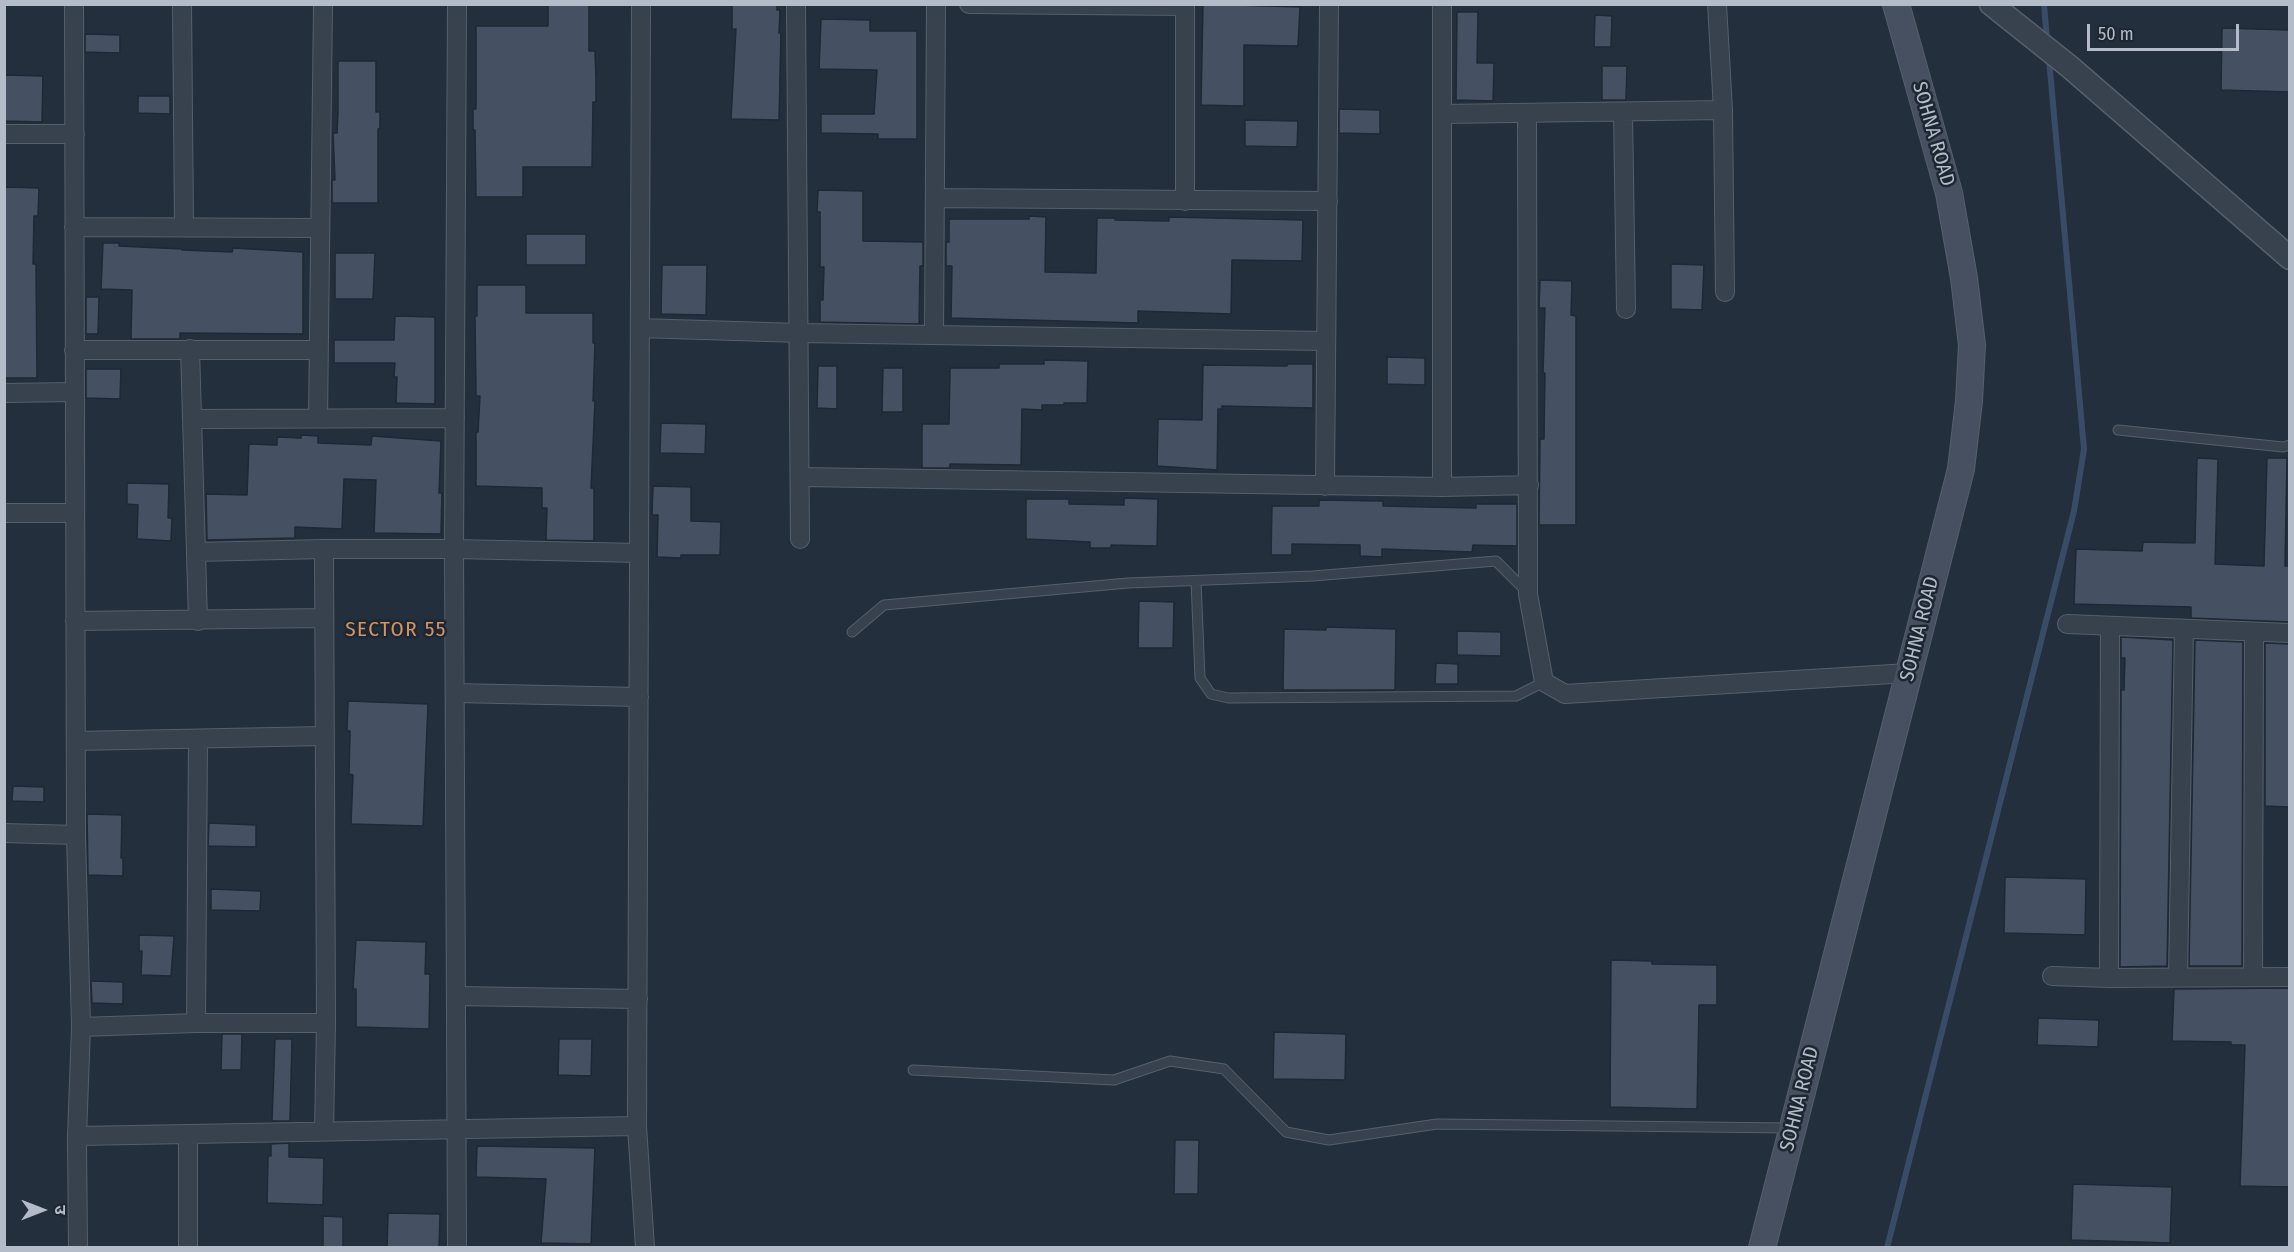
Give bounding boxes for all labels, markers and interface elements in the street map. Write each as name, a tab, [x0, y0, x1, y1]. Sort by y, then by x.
scale bar	[2090, 12, 2242, 50]
text: 50 m	[2098, 23, 2134, 45]
street label: SOHNA ROAD	[1907, 79, 1959, 189]
street label: SOHNA ROAD	[1895, 574, 1945, 684]
district label: SECTOR 55	[345, 617, 447, 643]
street label: SOHNA ROAD	[1775, 1044, 1825, 1154]
north arrow	[12, 1180, 72, 1240]
text: उ	[51, 1205, 70, 1215]

